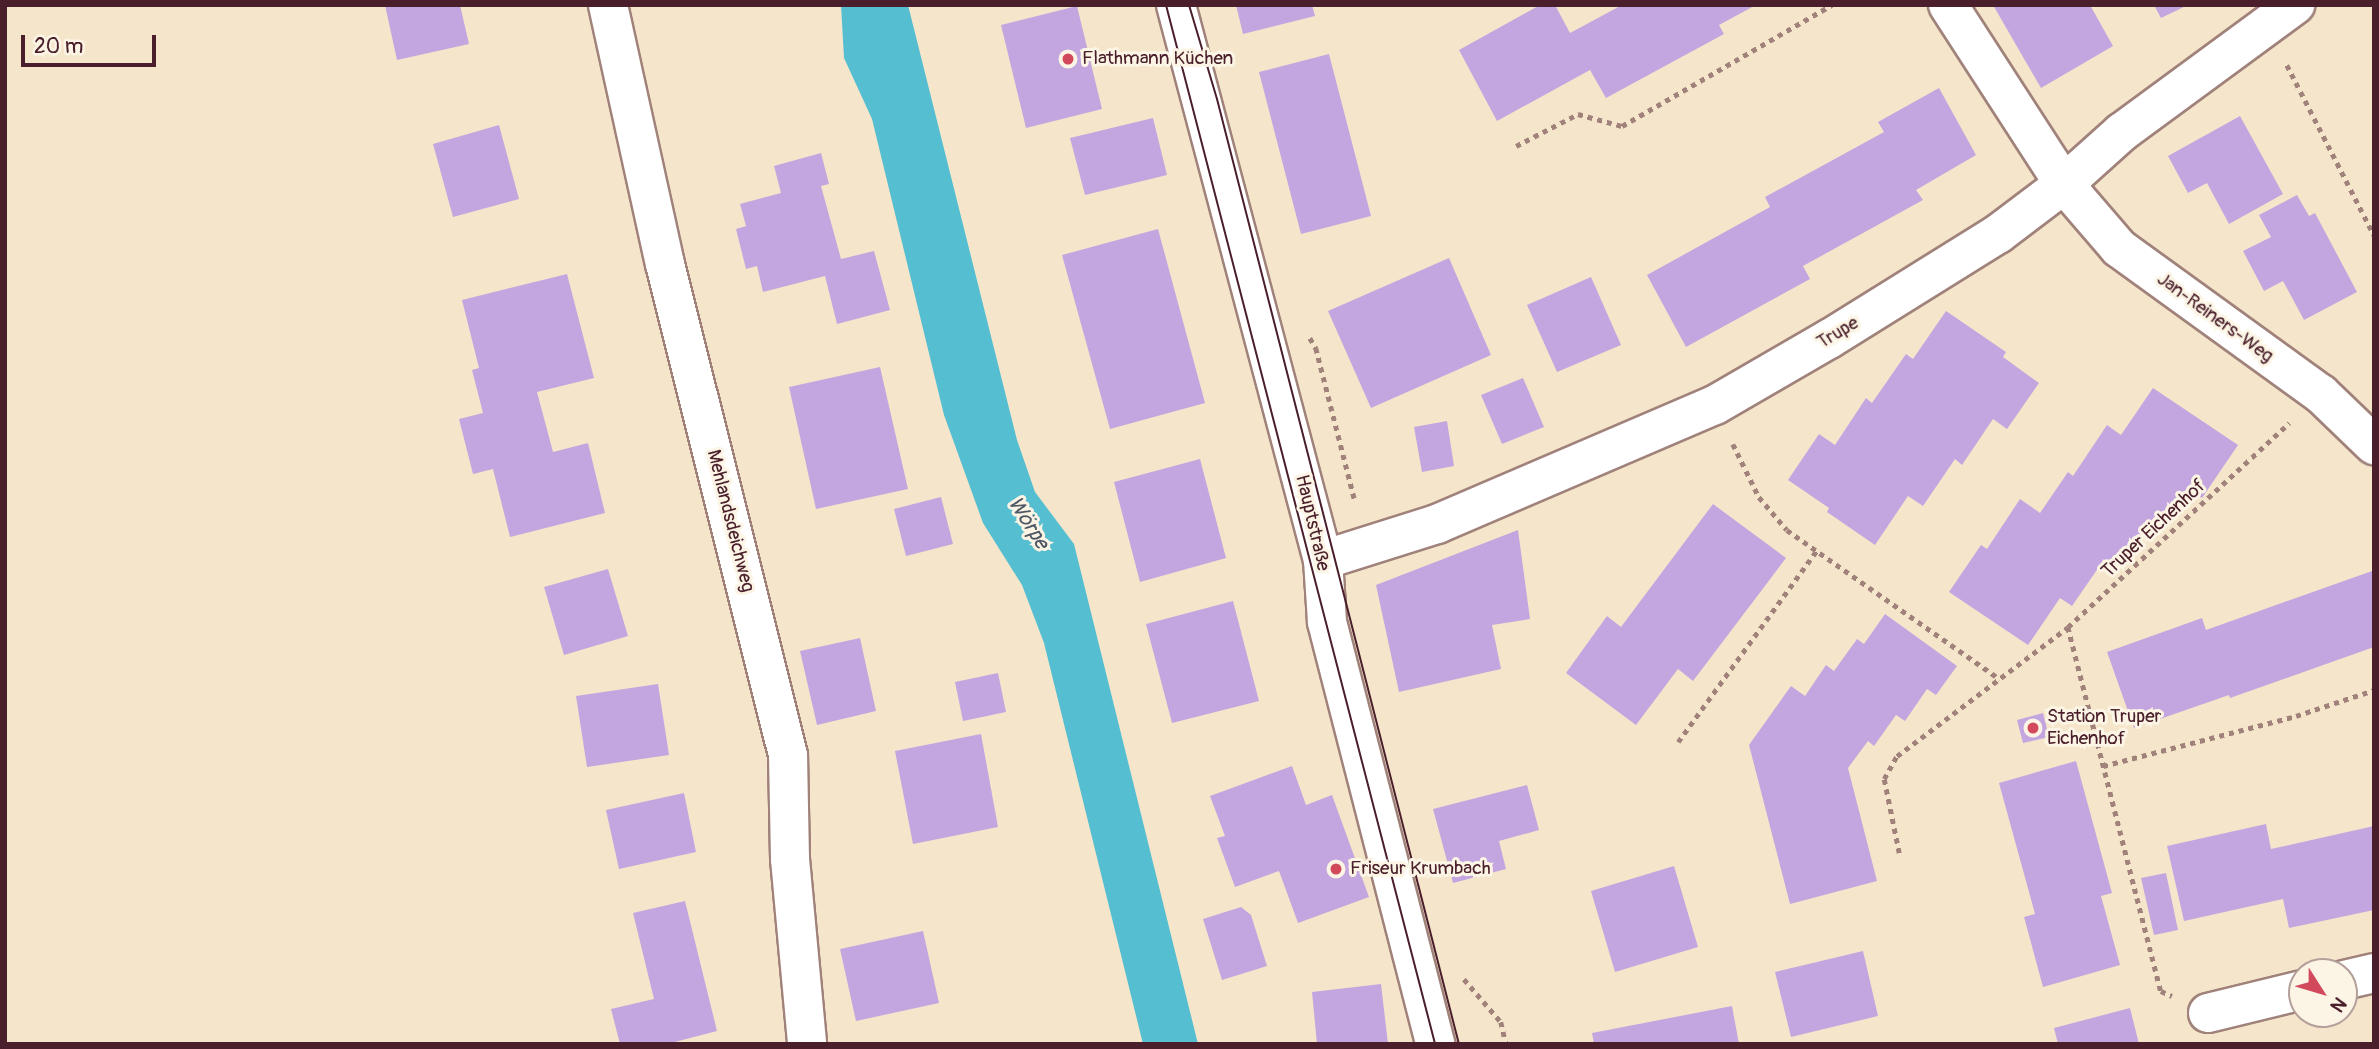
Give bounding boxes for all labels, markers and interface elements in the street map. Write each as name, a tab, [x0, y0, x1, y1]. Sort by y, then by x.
scale bar	[24, 21, 159, 65]
text: 20 m	[34, 33, 83, 60]
place label: Flathmann Küchen	[1082, 48, 1233, 70]
marker: Flathmann Küchen	[1060, 51, 1076, 67]
street label: Jan-Reiners-Weg	[2152, 268, 2278, 368]
street label: Trupe	[1813, 312, 1863, 354]
street label: Mehlandsdeichweg	[701, 447, 759, 595]
street label: Hauptstraße	[1290, 473, 1334, 573]
street label: Truper Eichenhof	[2097, 475, 2211, 583]
water label: Wörpe	[1002, 492, 1054, 554]
place label: Station Truper Eichenhof	[2047, 706, 2161, 750]
marker: Station Truper Eichenhof	[2025, 720, 2041, 736]
place label: Friseur Krumbach	[1350, 858, 1491, 880]
marker: Friseur Krumbach	[1328, 861, 1344, 877]
north arrow	[2288, 958, 2358, 1028]
text: N	[2325, 992, 2352, 1017]

